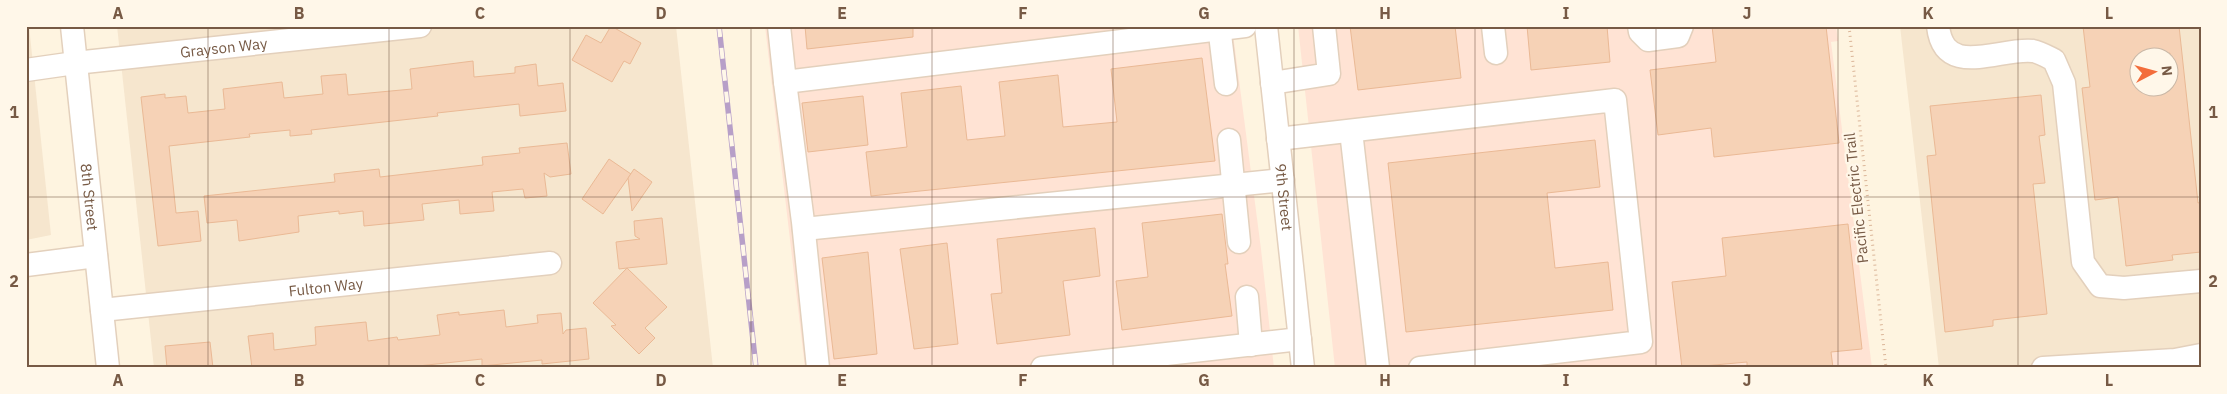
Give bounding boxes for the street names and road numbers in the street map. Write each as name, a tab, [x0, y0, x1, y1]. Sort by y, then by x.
street label: Grayson Way	[179, 33, 269, 61]
street label: Pacific Electric Trail	[1840, 132, 1872, 264]
street label: 8th Street	[77, 162, 103, 232]
street label: 9th Street	[1271, 162, 1298, 232]
street label: Fulton Way	[288, 273, 365, 300]

